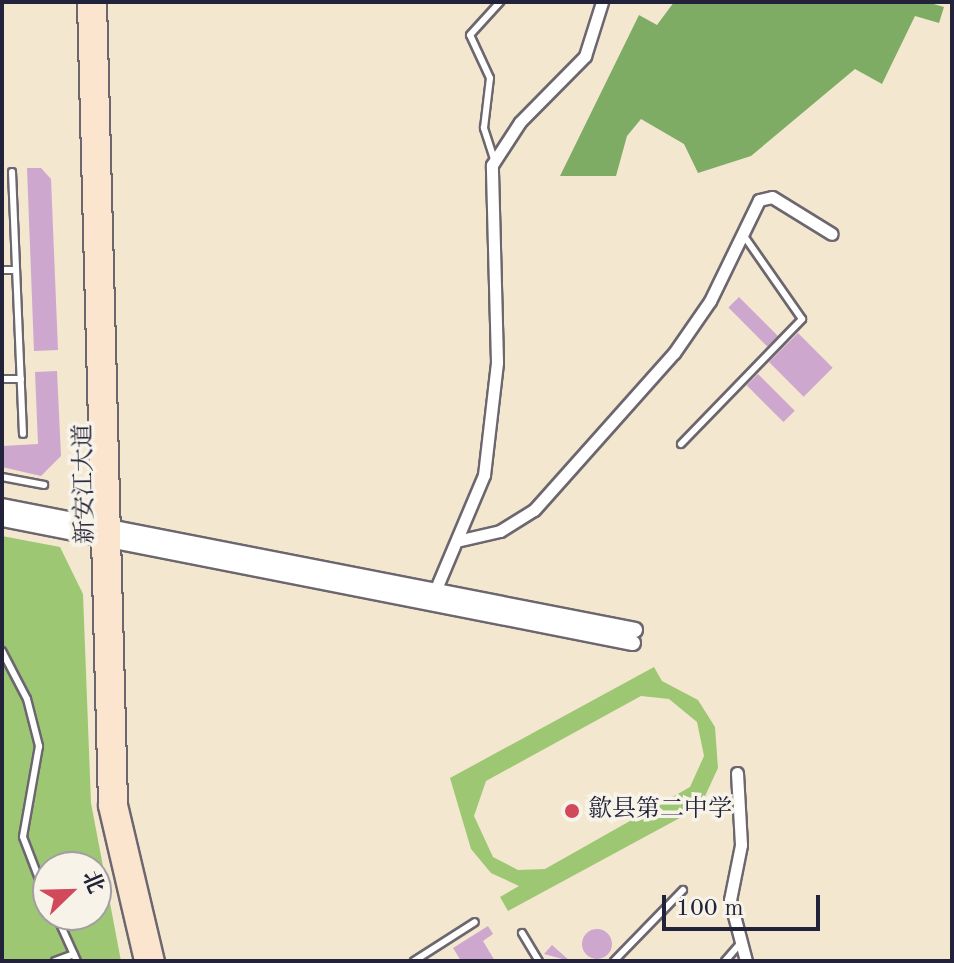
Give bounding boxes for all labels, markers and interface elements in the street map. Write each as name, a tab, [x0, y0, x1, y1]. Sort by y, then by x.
street label: 新安江大道	[71, 424, 101, 544]
place label: 歙县第二中学	[588, 797, 732, 825]
marker: 歙县第二中学	[563, 802, 581, 820]
north arrow	[32, 851, 112, 931]
text: 北	[78, 868, 107, 897]
scale bar	[666, 879, 824, 929]
text: 100 m	[676, 897, 744, 921]

